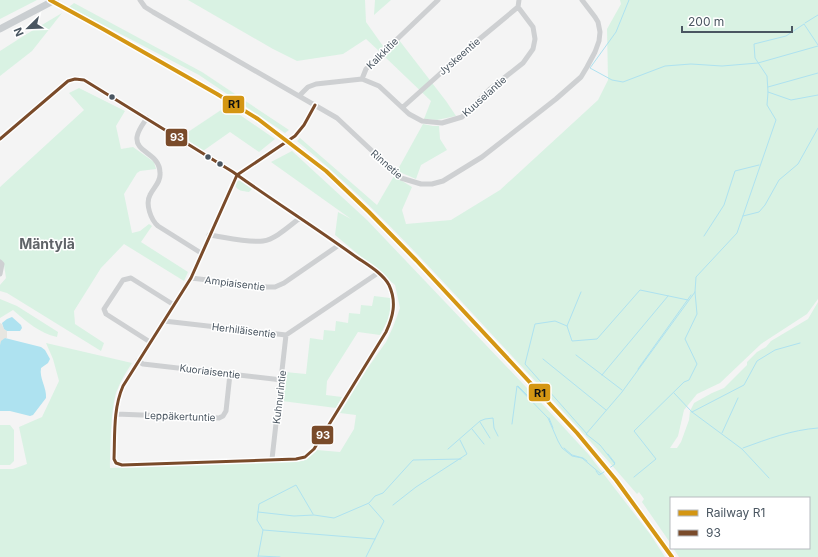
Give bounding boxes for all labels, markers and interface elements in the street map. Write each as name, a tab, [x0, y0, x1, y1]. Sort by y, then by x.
north arrow	[8, 8, 48, 48]
scale bar	[682, 8, 792, 34]
text: 200 m	[688, 14, 724, 29]
text: N	[11, 25, 27, 39]
street label: Kalkkitie	[364, 35, 400, 71]
street label: Jyskeentie	[436, 35, 482, 77]
street label: Kuuselantie	[460, 73, 508, 119]
unlabelled marker	[107, 92, 117, 102]
line badge: R1	[222, 95, 245, 114]
text: R1	[228, 97, 240, 111]
line badge: 93	[165, 128, 188, 147]
text: 93	[170, 130, 184, 144]
street label: Rinnetie	[369, 147, 405, 181]
unlabelled marker	[203, 152, 213, 162]
unlabelled marker	[215, 159, 225, 169]
district label: Mäntylä	[19, 235, 75, 252]
street label: Ampiaisentie	[204, 273, 266, 293]
street label: Herhiläisentie	[211, 320, 277, 340]
street label: Kuoriaisentie	[179, 361, 241, 381]
street label: Kuhnurintie	[270, 369, 288, 424]
line badge: R1	[528, 383, 551, 402]
text: R1	[534, 386, 546, 400]
street label: Leppäkertuntie	[144, 409, 216, 423]
line badge: 93	[311, 425, 334, 445]
text: 93	[316, 428, 330, 442]
legend	[670, 497, 810, 549]
text: Railway R1	[706, 505, 765, 520]
text: 93	[706, 525, 721, 540]

